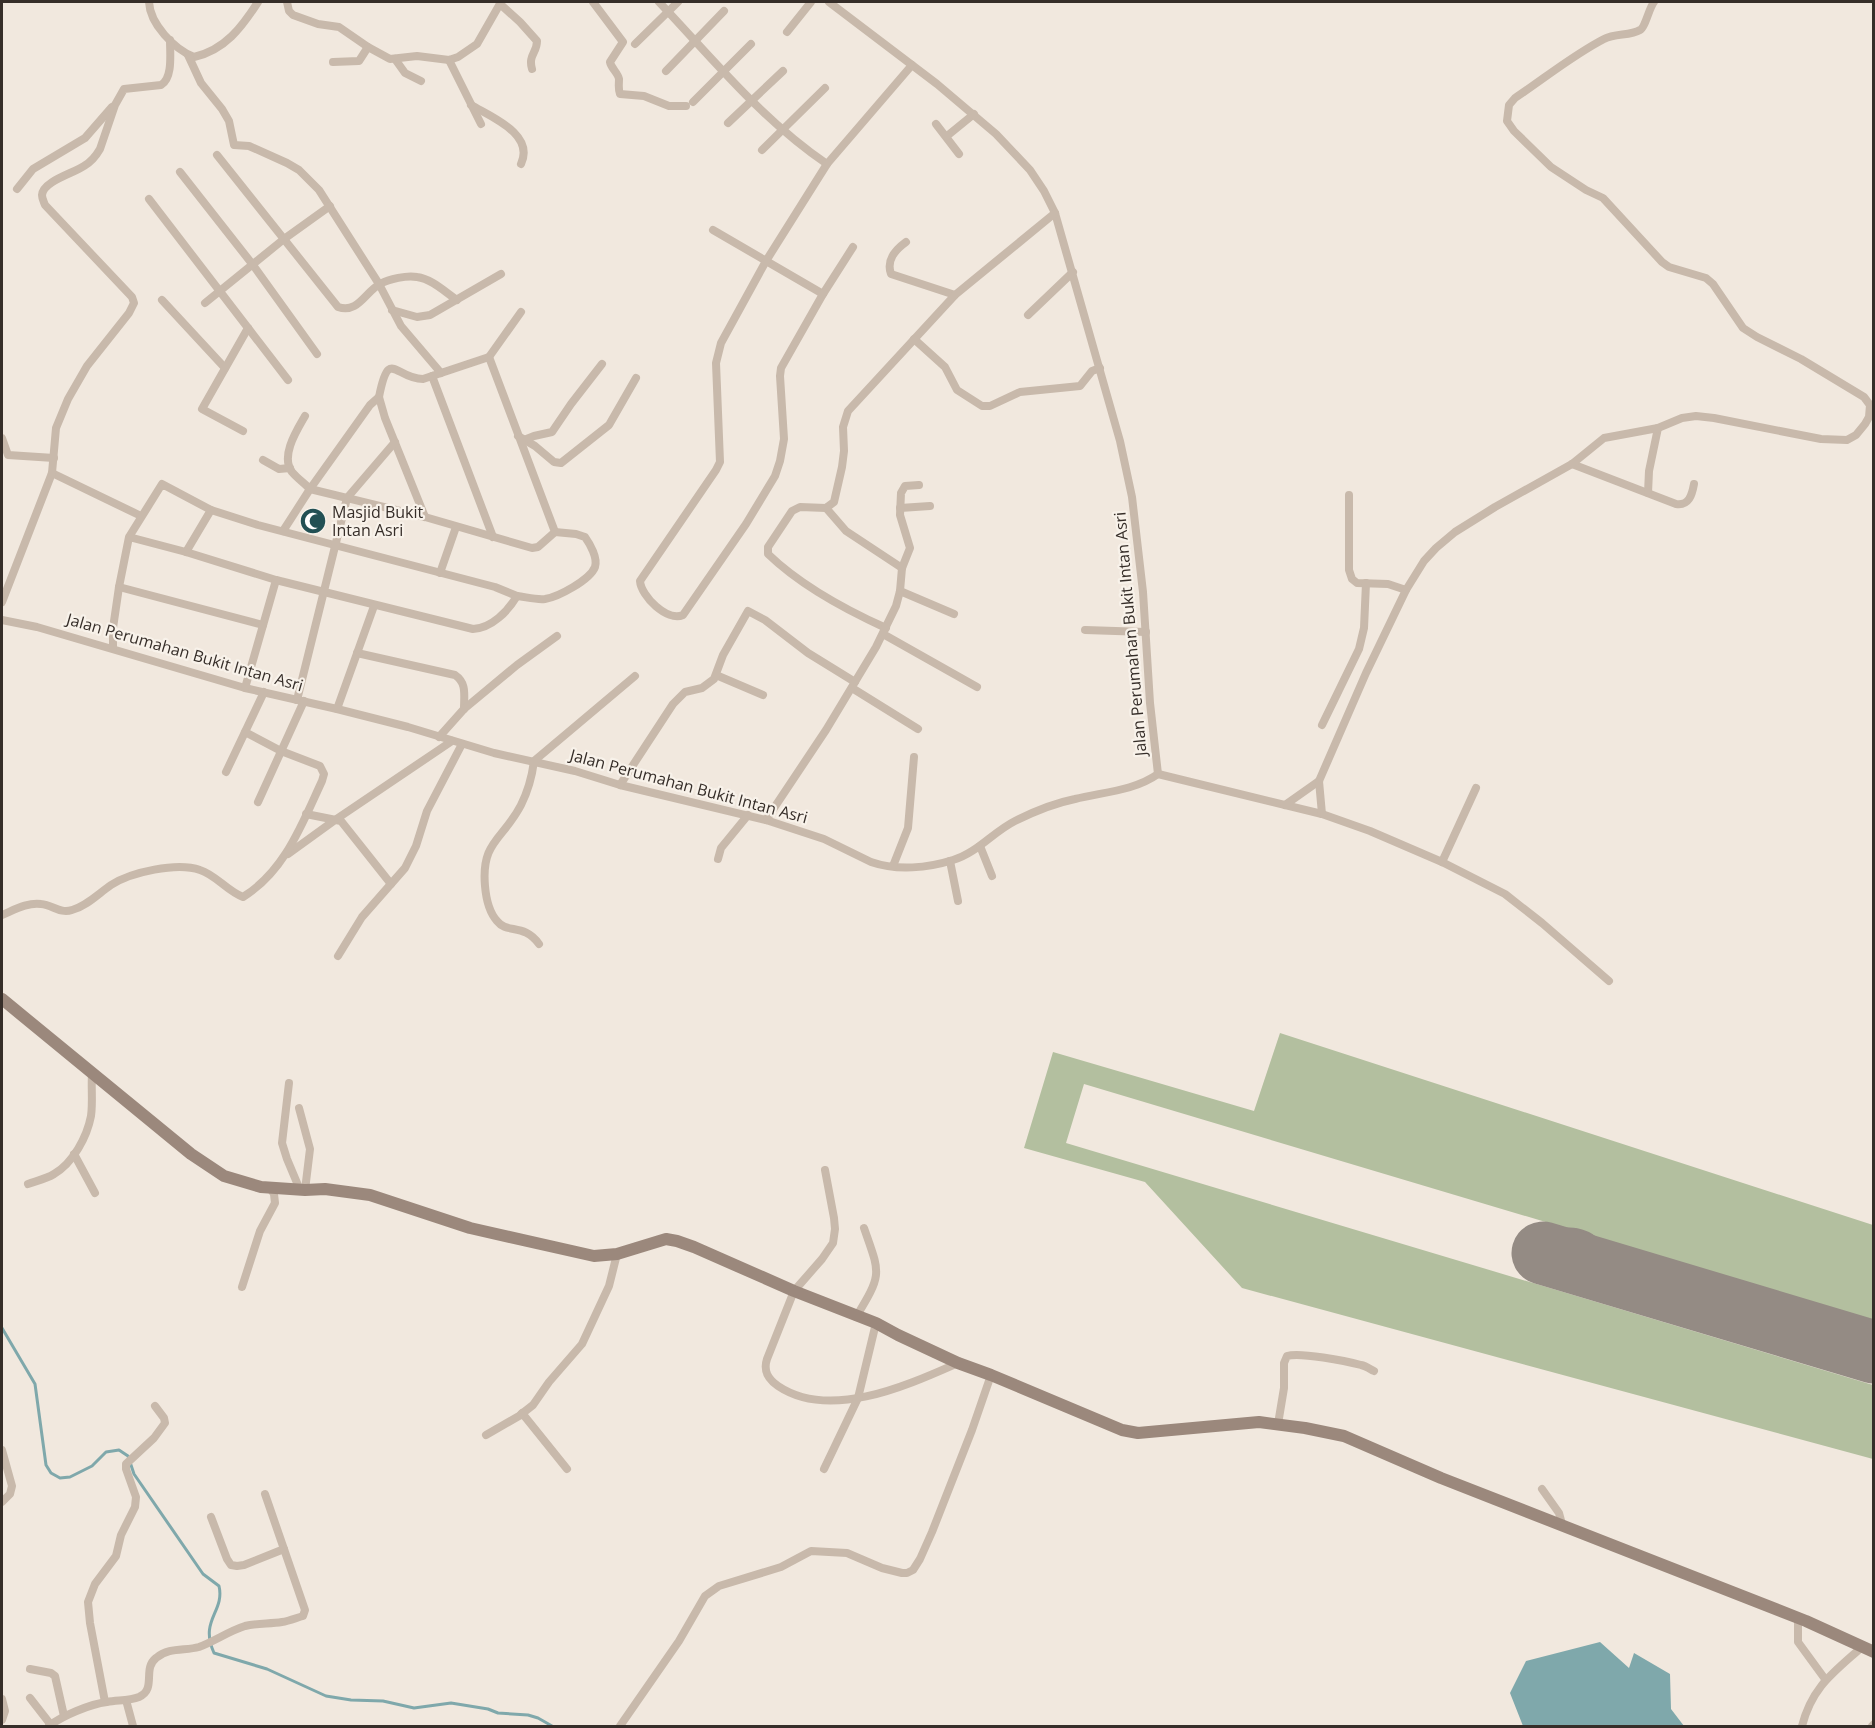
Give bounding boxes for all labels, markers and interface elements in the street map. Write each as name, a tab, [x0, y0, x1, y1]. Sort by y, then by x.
place label: Masjid Bukit Intan Asri	[332, 501, 424, 541]
mosque icon: Masjid Bukit Intan Asri	[298, 506, 328, 536]
street label: Jalan Perumahan Bukit Intan Asri	[1108, 511, 1152, 759]
street label: Jalan Perumahan Bukit Intan Asri	[62, 607, 306, 696]
street label: Jalan Perumahan Bukit Intan Asri	[566, 743, 810, 828]

